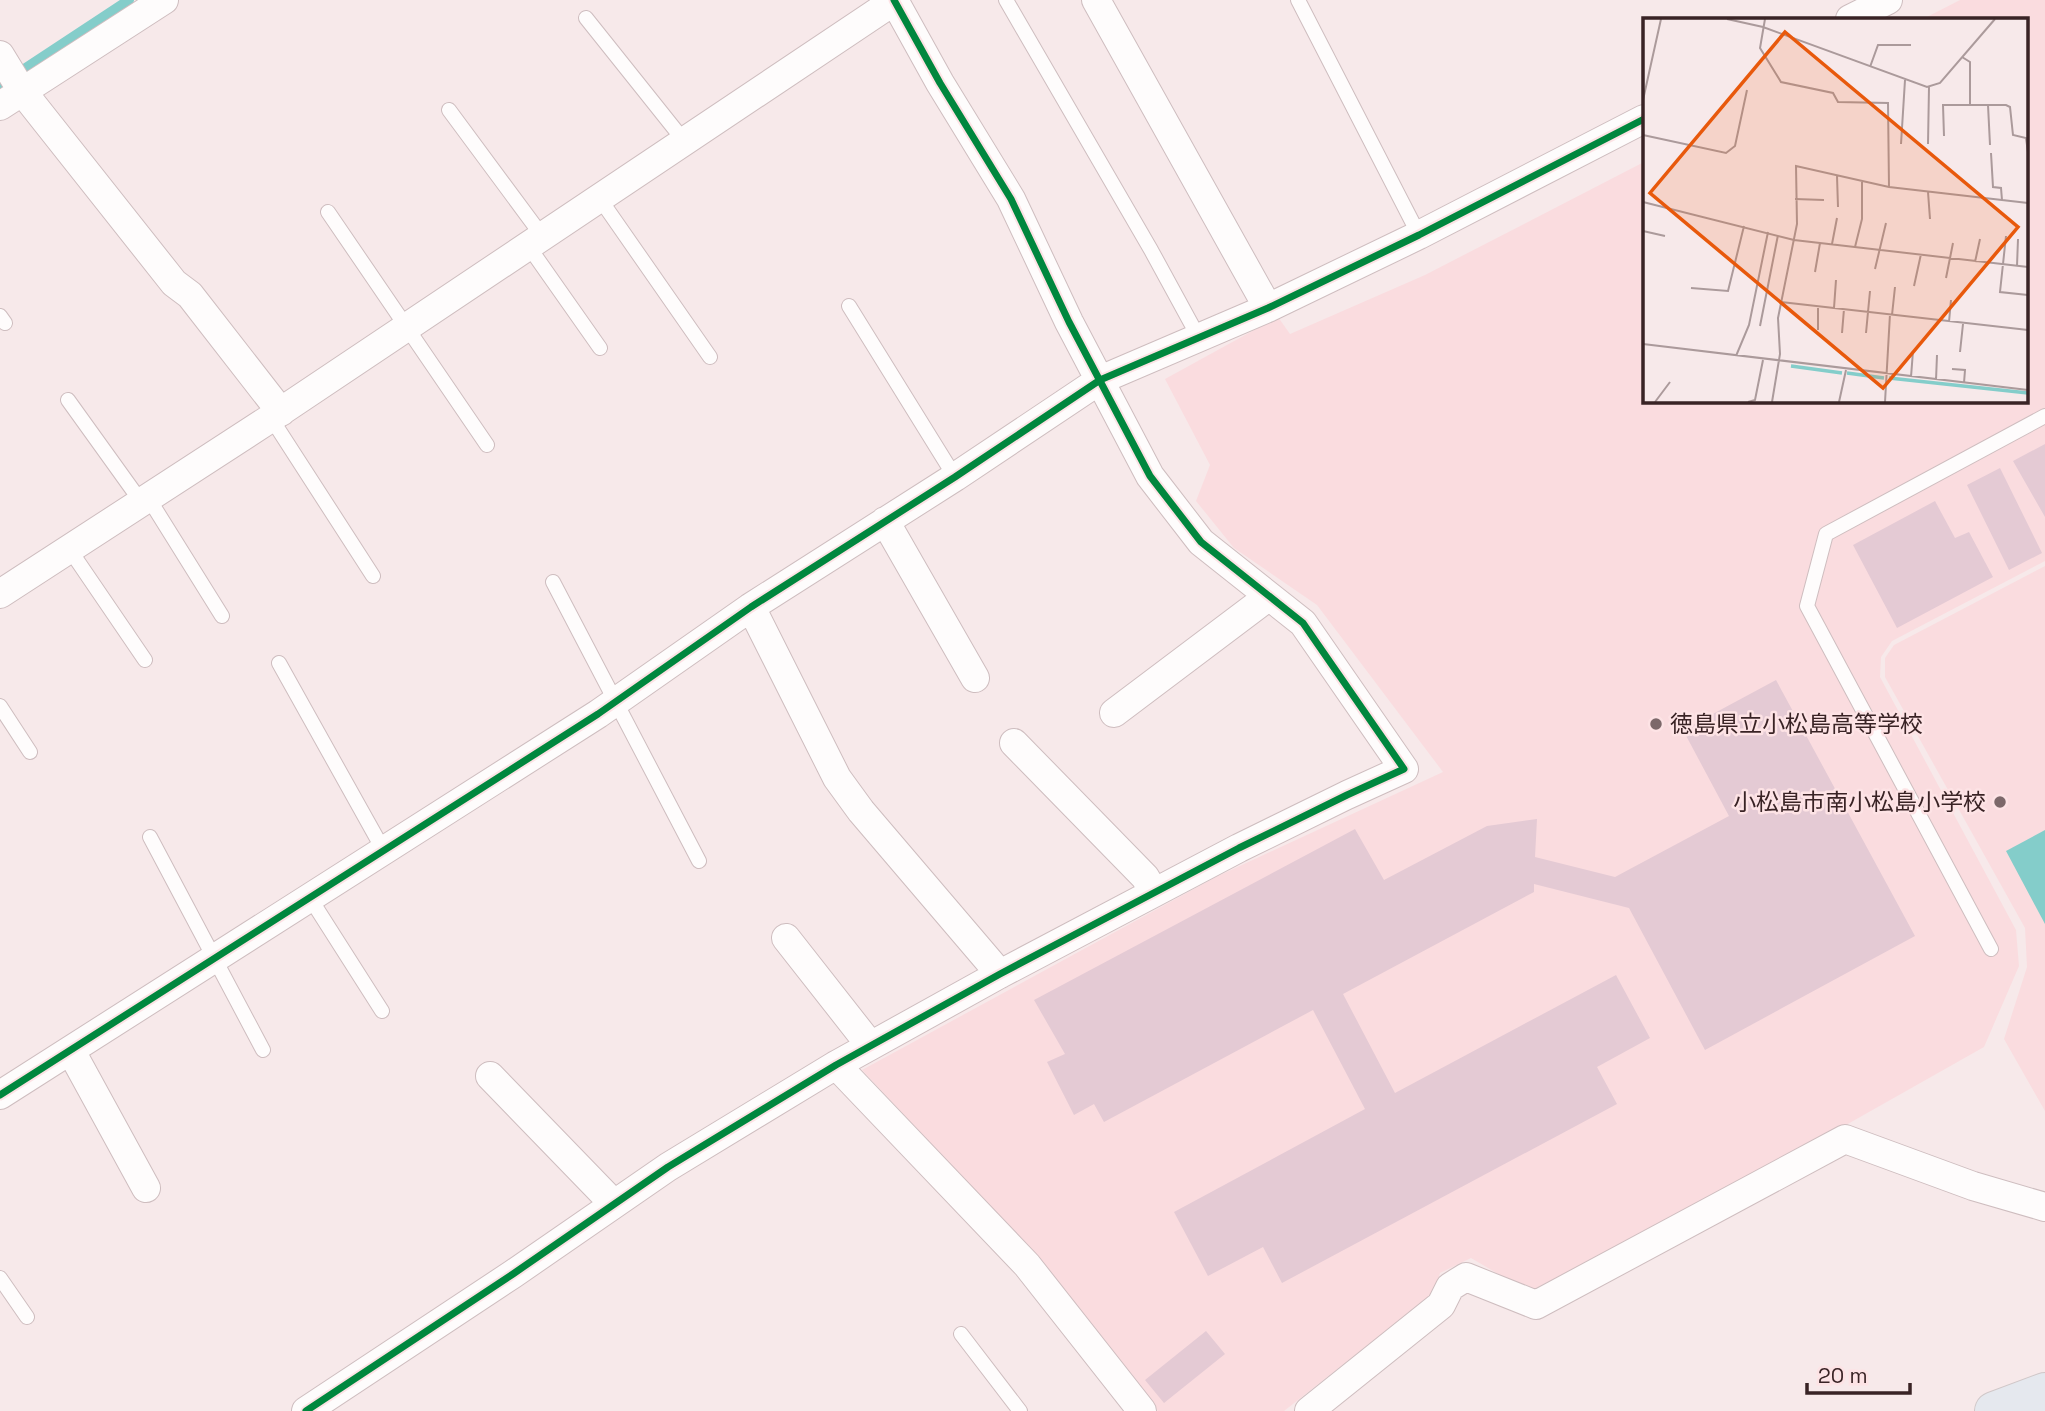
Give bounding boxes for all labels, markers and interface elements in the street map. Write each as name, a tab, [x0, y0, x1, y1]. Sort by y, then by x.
inset map	[1643, 18, 2028, 402]
place label: 徳島県立小松島高等学校	[1670, 709, 1923, 739]
marker: 徳島県立小松島高等学校	[1648, 716, 1664, 732]
place label: 小松島市南小松島小学校	[1733, 787, 1986, 817]
marker: 小松島市南小松島小学校	[1992, 794, 2008, 810]
scale bar	[1807, 1352, 1910, 1396]
text: 20 m	[1818, 1362, 1868, 1389]

